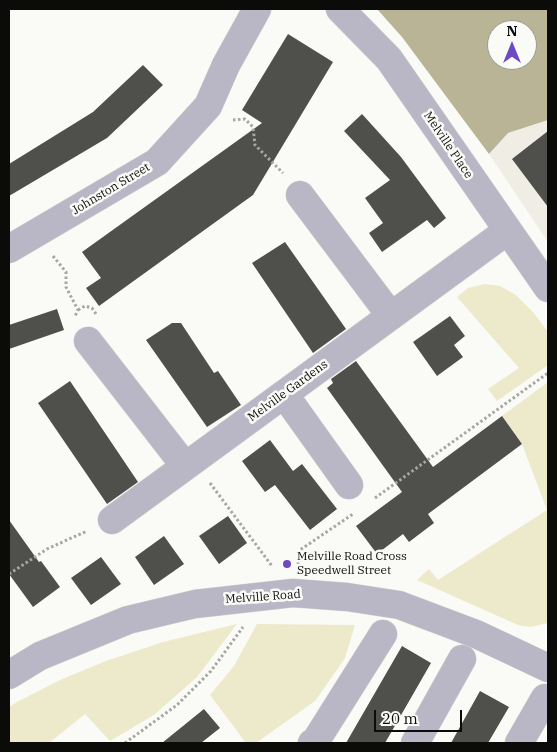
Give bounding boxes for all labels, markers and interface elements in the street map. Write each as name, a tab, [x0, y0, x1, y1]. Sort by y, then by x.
north arrow	[487, 20, 537, 70]
text: N	[506, 22, 518, 40]
street label: Melville Place	[420, 109, 476, 181]
street label: Johnston Street	[69, 160, 153, 218]
street label: Melville Gardens	[245, 357, 331, 425]
place label: Melville Road Cross Speedwell Street	[297, 550, 407, 578]
marker: Melville Road Cross Speedwell Street	[281, 558, 293, 570]
street label: Melville Road	[225, 587, 301, 607]
scale bar	[377, 700, 464, 732]
text: 20 m	[382, 709, 418, 728]

